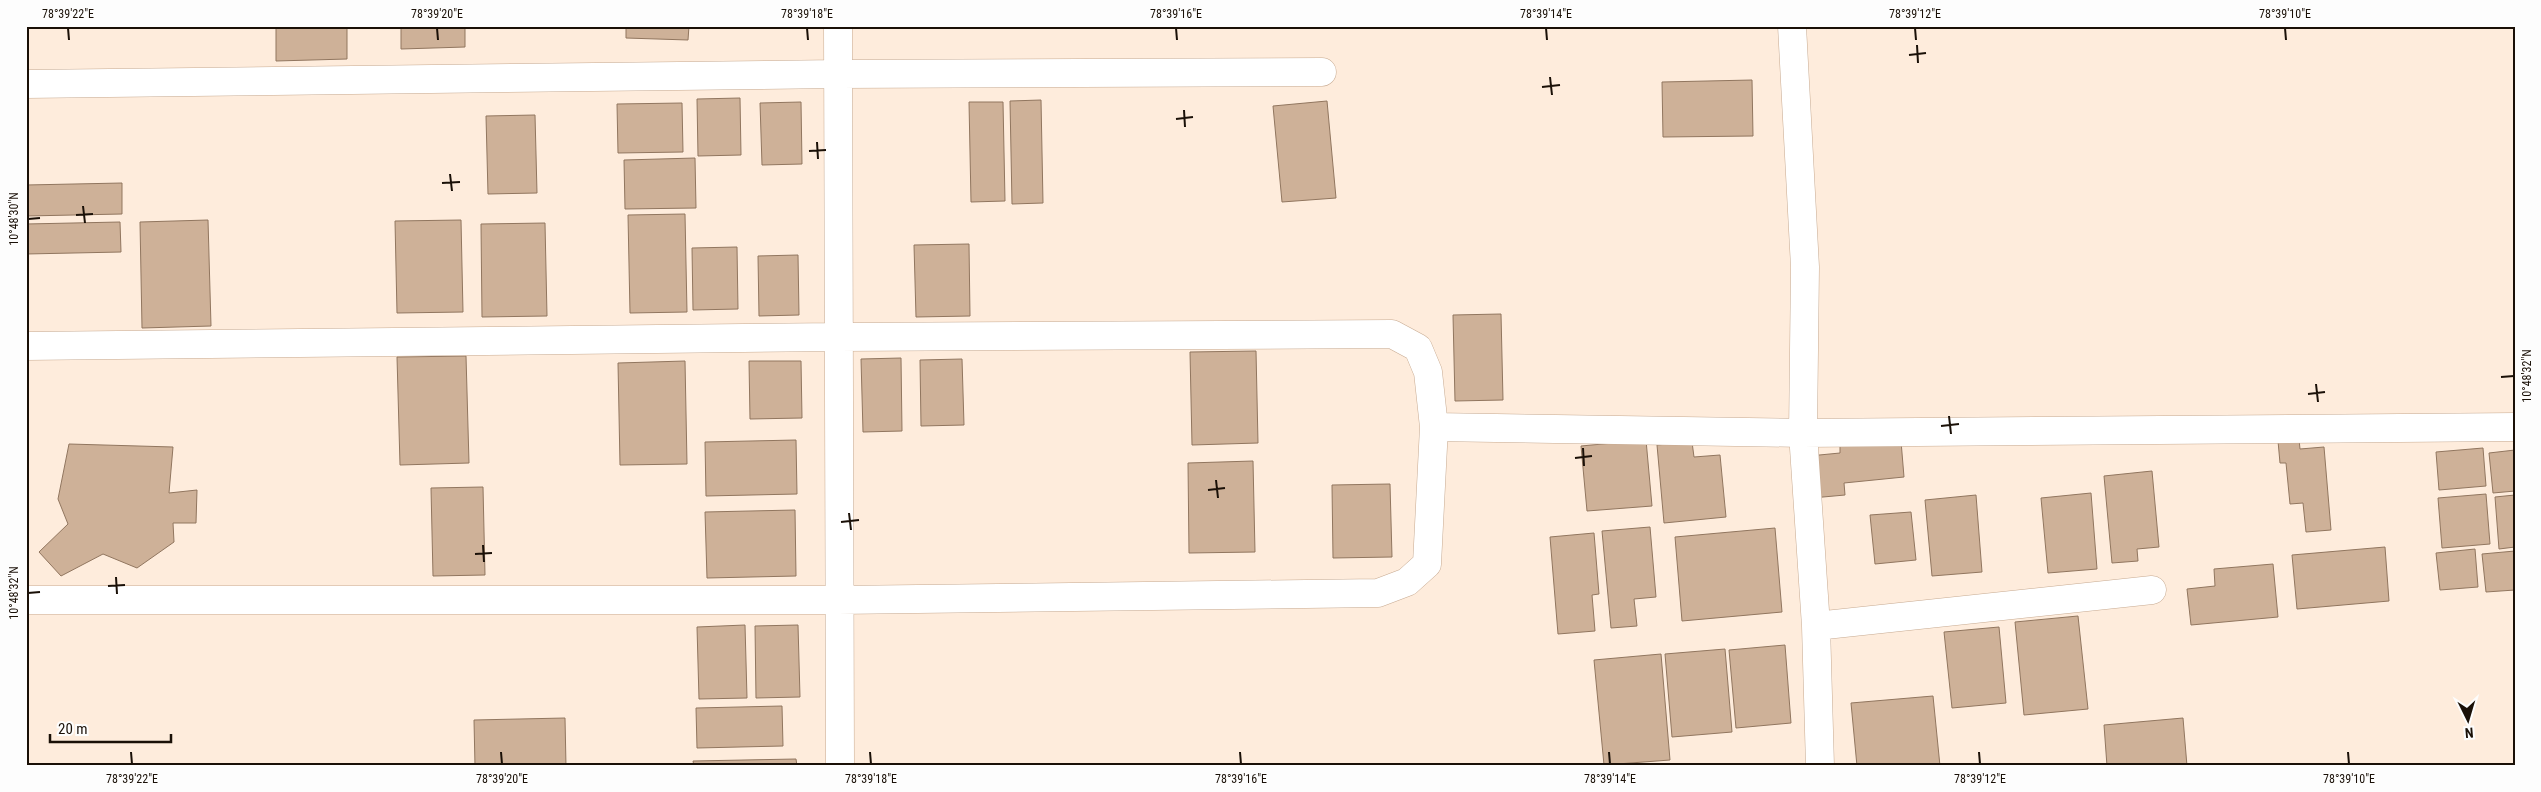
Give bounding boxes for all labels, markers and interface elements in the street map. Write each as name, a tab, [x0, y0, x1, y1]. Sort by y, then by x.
text: 78°39'22"E	[42, 7, 94, 21]
text: 78°39'20"E	[411, 7, 463, 21]
text: 78°39'18"E	[781, 7, 833, 21]
text: 78°39'16"E	[1150, 7, 1202, 21]
text: 78°39'14"E	[1520, 7, 1572, 21]
text: 78°39'12"E	[1889, 7, 1941, 21]
text: 78°39'10"E	[2259, 7, 2311, 21]
text: 10°48'30"N	[7, 192, 21, 246]
text: 10°48'32"N	[2520, 349, 2534, 403]
text: 10°48'32"N	[7, 566, 21, 620]
north arrow	[2444, 694, 2494, 744]
scale bar	[50, 712, 171, 744]
text: 20 m	[58, 720, 88, 738]
text: N	[2464, 725, 2474, 741]
text: 78°39'22"E	[106, 772, 158, 786]
text: 78°39'20"E	[476, 772, 528, 786]
text: 78°39'18"E	[845, 772, 897, 786]
text: 78°39'16"E	[1215, 772, 1267, 786]
text: 78°39'14"E	[1584, 772, 1636, 786]
text: 78°39'12"E	[1954, 772, 2006, 786]
text: 78°39'10"E	[2323, 772, 2375, 786]

